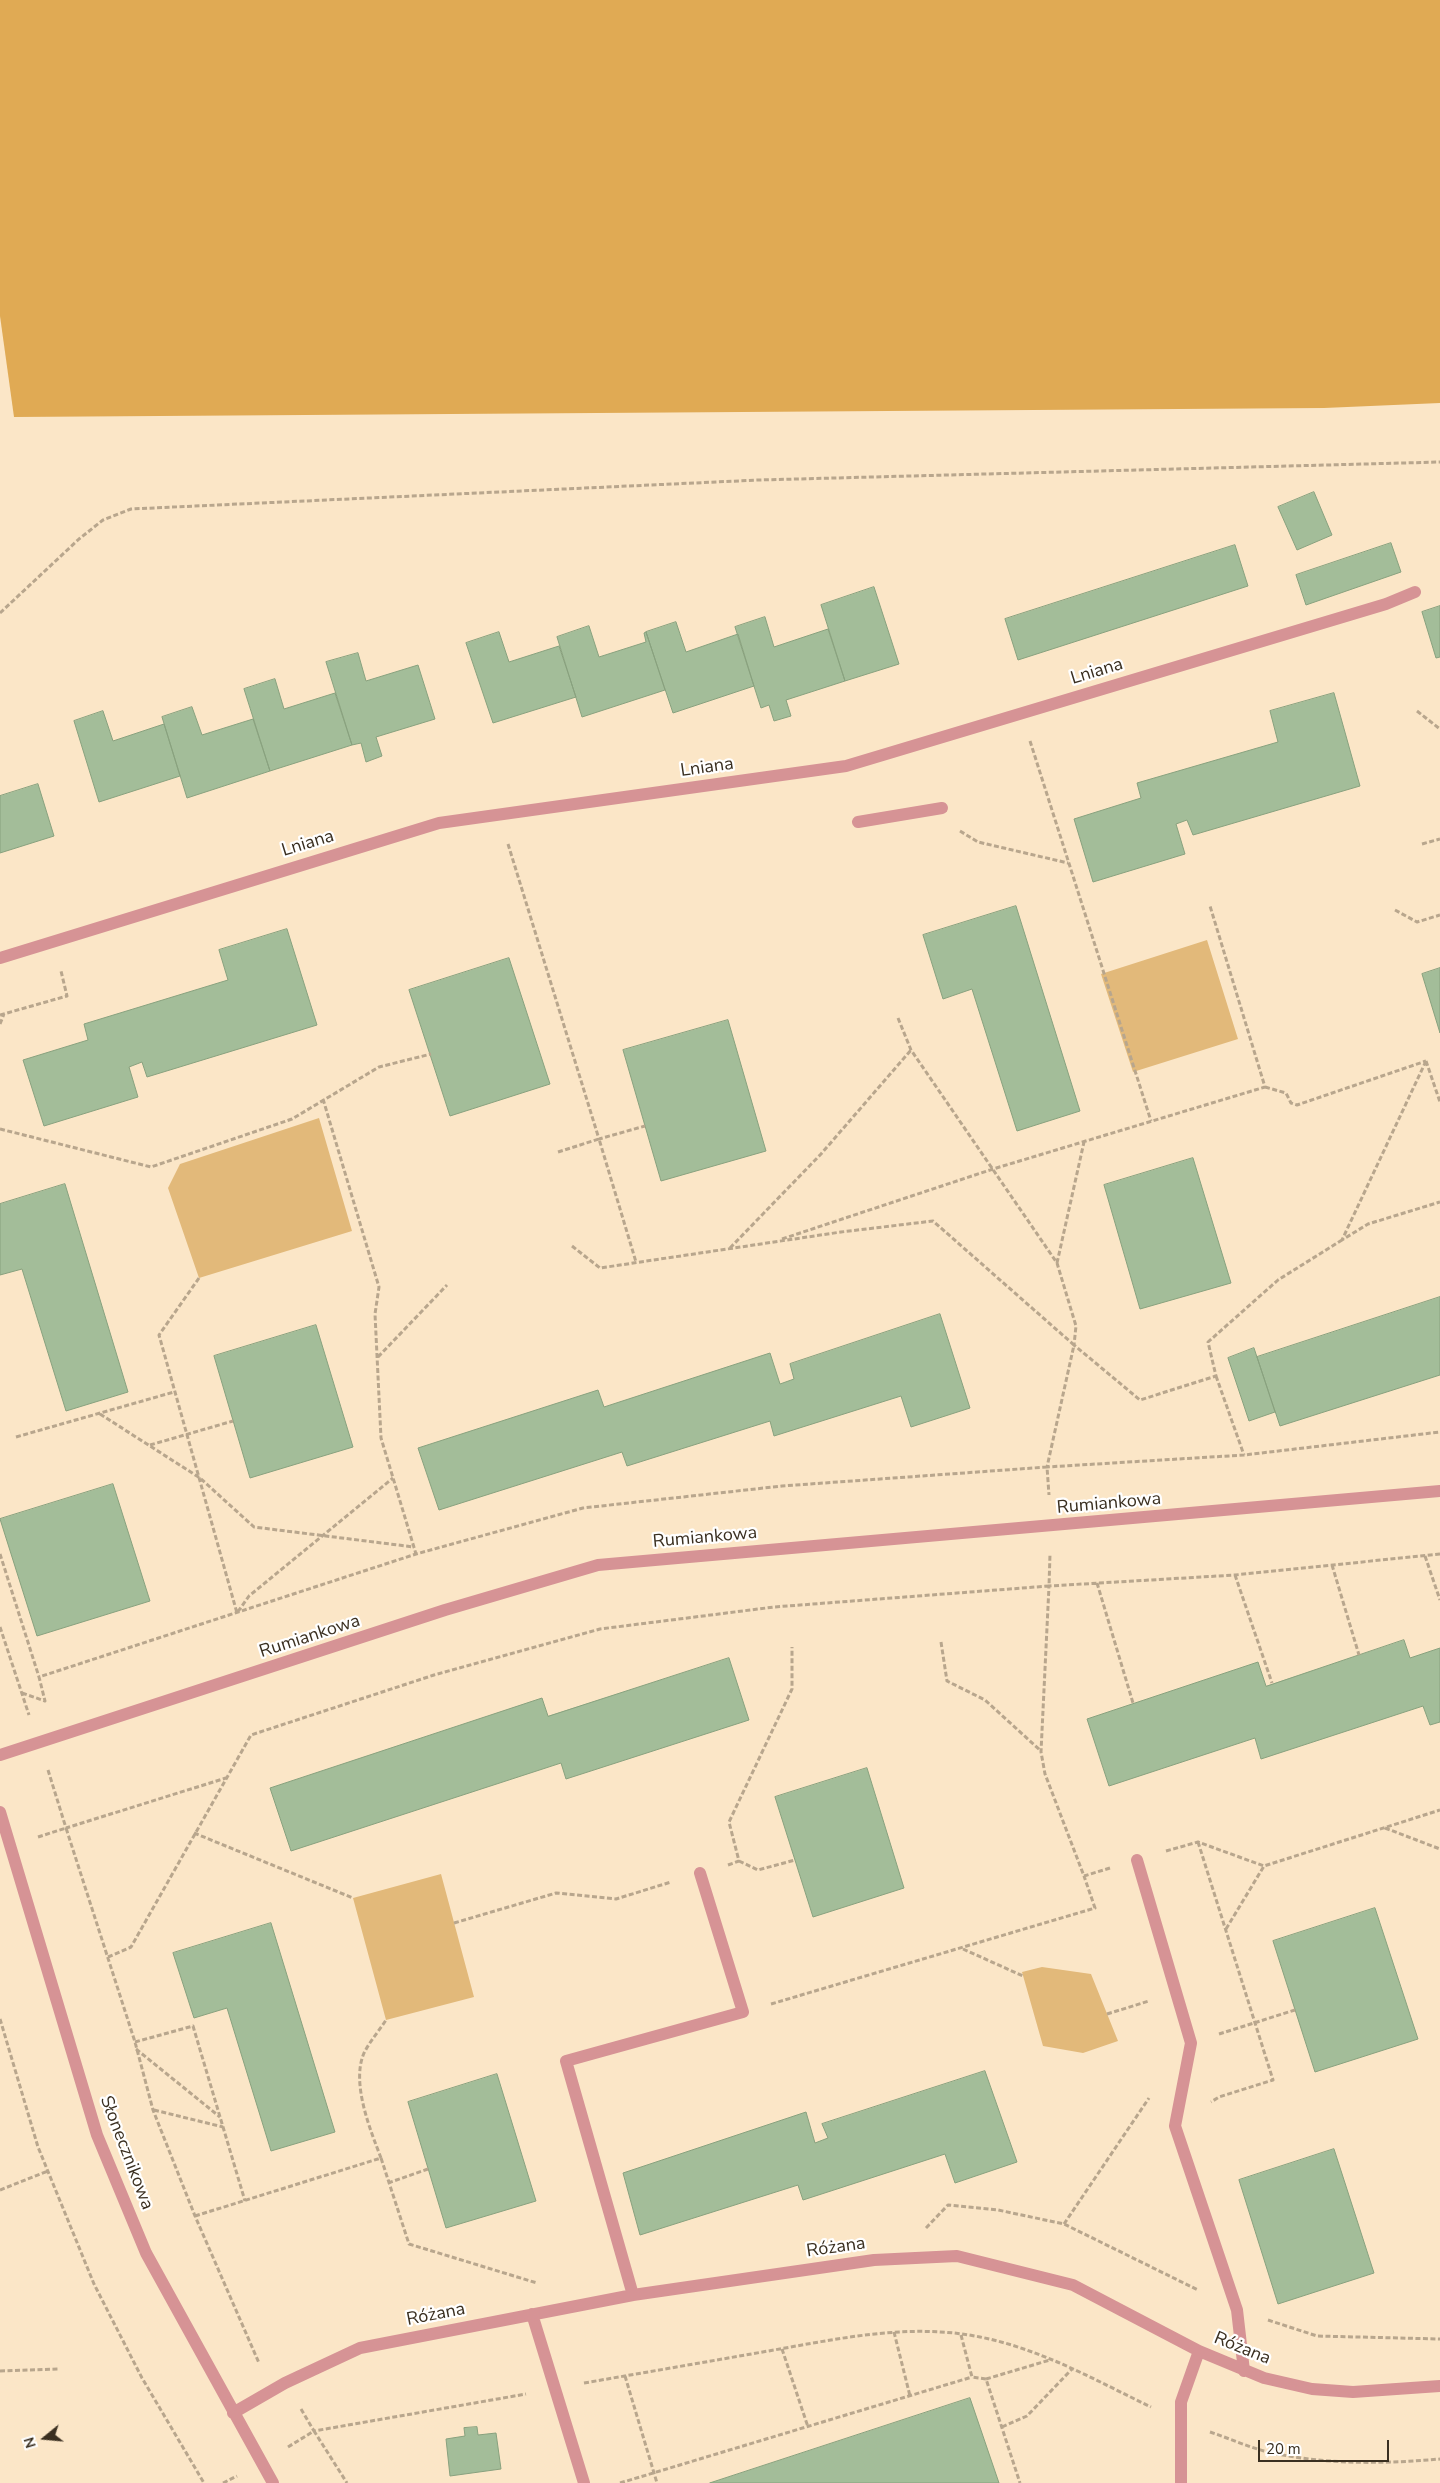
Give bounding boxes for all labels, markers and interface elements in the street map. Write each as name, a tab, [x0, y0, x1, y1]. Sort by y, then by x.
street label: Lniana	[1068, 654, 1126, 690]
street label: Lniana	[679, 754, 735, 782]
street label: Lniana	[279, 826, 337, 862]
street label: Rumiankowa	[1056, 1489, 1162, 1519]
street label: Rumiankowa	[652, 1523, 758, 1553]
street label: Rumiankowa	[257, 1611, 363, 1663]
street label: Słonecznikowa	[94, 2093, 158, 2213]
street label: Różana	[805, 2233, 867, 2263]
street label: Różana	[405, 2299, 467, 2331]
street label: Różana	[1210, 2328, 1274, 2370]
north arrow	[20, 2413, 70, 2463]
scale bar	[1260, 2430, 1391, 2462]
text: N	[20, 2435, 41, 2450]
text: 20 m	[1266, 2439, 1301, 2459]

